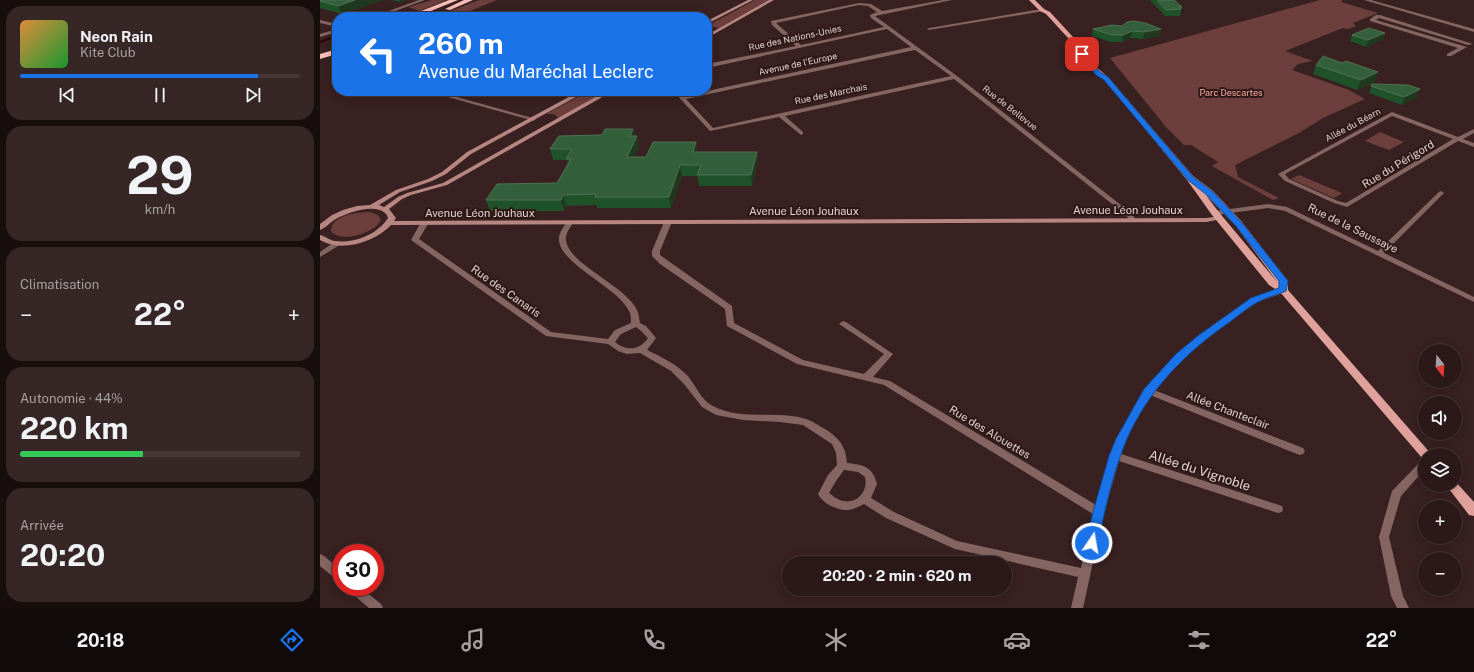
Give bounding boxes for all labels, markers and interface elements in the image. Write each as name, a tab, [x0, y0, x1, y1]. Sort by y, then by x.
street label: Rue des Nations-Unies	[747, 22, 843, 53]
text: 260 m	[418, 27, 504, 60]
text: Neon Rain	[80, 28, 153, 45]
icon: left	[352, 28, 404, 80]
pin	[1065, 37, 1099, 71]
icon: arrive	[1071, 43, 1093, 65]
text: Kite Club	[80, 45, 135, 60]
street label: Avenue de l'Europe	[758, 50, 838, 77]
text: Avenue du Maréchal Leclerc	[418, 61, 654, 82]
street label: Rue des Marchais	[794, 80, 868, 107]
street label: Rue de Bellevue	[980, 83, 1040, 133]
icon: previous	[56, 84, 78, 106]
icon: pause	[149, 84, 171, 106]
icon: next	[242, 84, 264, 106]
park label: Parc Descartes	[1199, 87, 1263, 98]
street label: Allée du Béarn	[1323, 105, 1382, 144]
street label: Rue du Périgord	[1360, 138, 1436, 190]
text: 29	[126, 145, 194, 206]
street label: Rue de la Saussaye	[1306, 201, 1400, 255]
text: km/h	[145, 202, 175, 217]
street label: Avenue Léon Jouhaux	[1073, 204, 1183, 216]
street label: Avenue Léon Jouhaux	[749, 205, 859, 217]
street label: Avenue Léon Jouhaux	[425, 207, 535, 219]
street label: Rue des Canaris	[469, 263, 543, 320]
text: Climatisation	[20, 277, 99, 292]
text: 22°	[134, 296, 186, 332]
text: −	[20, 302, 32, 328]
text: +	[288, 302, 300, 328]
north arrow	[1418, 344, 1462, 388]
map controls	[1418, 344, 1462, 596]
street label: Allée Chanteclair	[1185, 389, 1271, 431]
text: Autonomie · 44%	[20, 391, 123, 406]
button: sound	[1418, 396, 1462, 440]
street label: Rue des Alouettes	[947, 403, 1033, 461]
text: 220 km	[20, 410, 128, 446]
street label: Allée du Vignoble	[1147, 447, 1253, 494]
button: layers	[1418, 448, 1462, 492]
button: +	[1418, 500, 1462, 544]
text: Arrivée	[20, 518, 64, 533]
position arrow	[1071, 522, 1113, 564]
text: 20:20	[20, 537, 105, 573]
speed limit sign: 30	[332, 544, 384, 596]
button: −	[1418, 552, 1462, 596]
text: 20:20 · 2 min · 620 m	[822, 567, 972, 584]
icon: directions	[278, 626, 306, 654]
icon: music	[459, 626, 487, 654]
icon: phone	[640, 626, 668, 654]
icon: climate	[822, 626, 850, 654]
icon: car	[1003, 626, 1031, 654]
icon: filters	[1185, 626, 1213, 654]
text: 20:18	[77, 630, 124, 651]
text: 22°	[1366, 630, 1397, 651]

